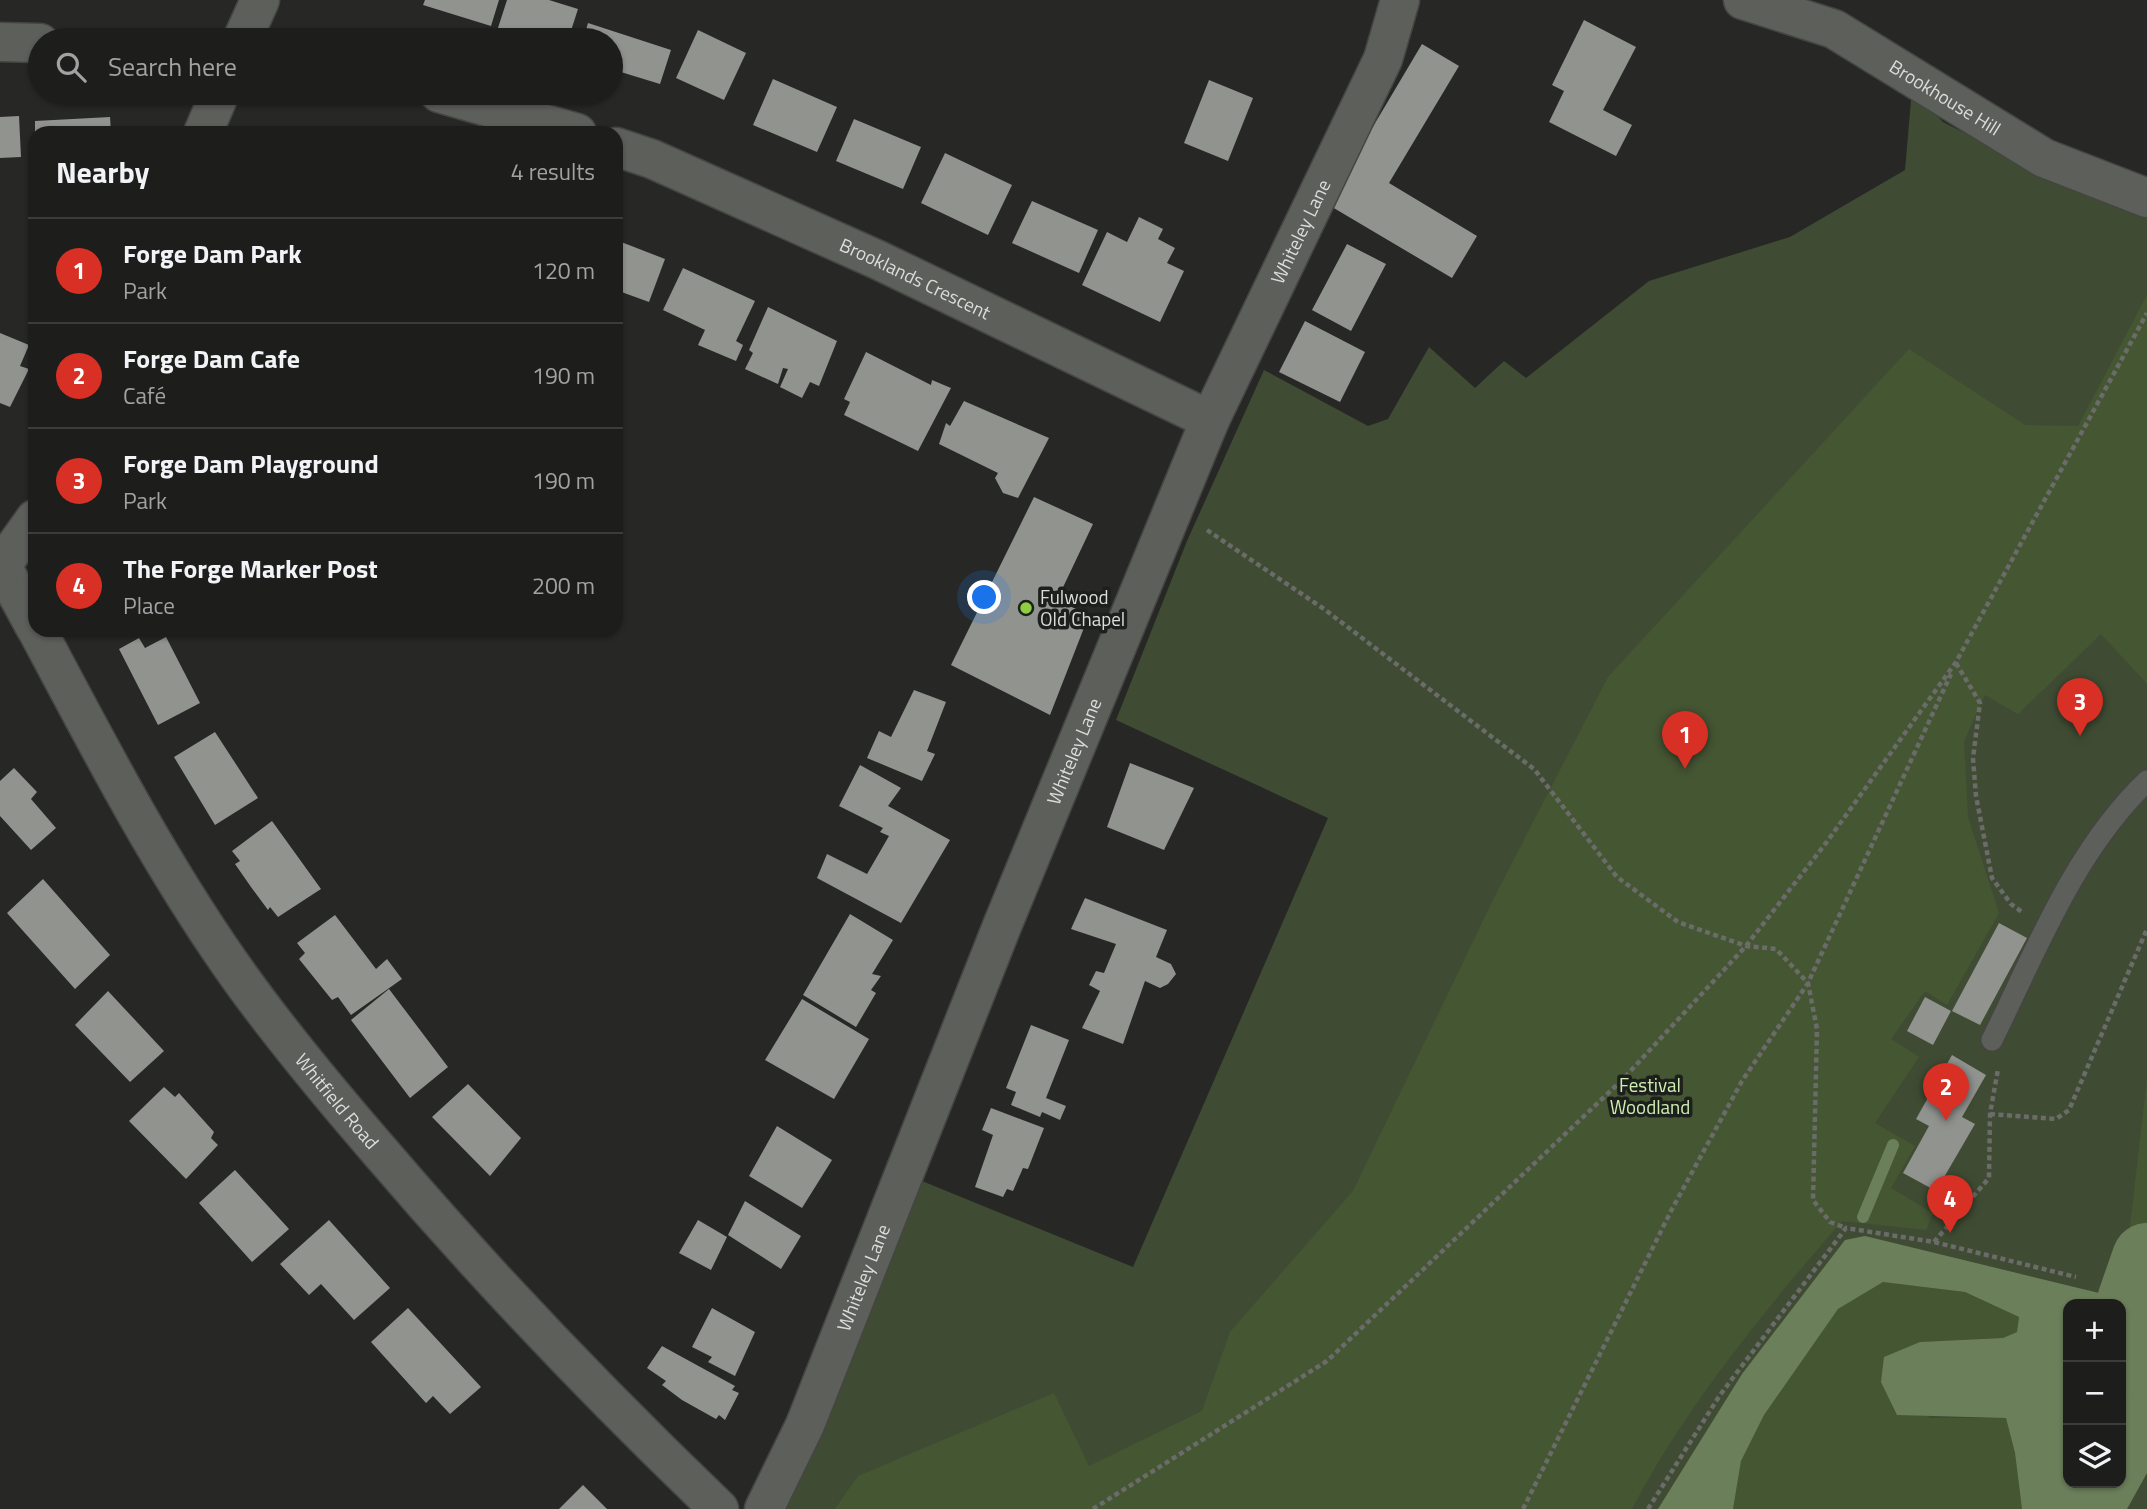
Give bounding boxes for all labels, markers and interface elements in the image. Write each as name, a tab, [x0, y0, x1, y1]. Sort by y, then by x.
search box	[28, 28, 623, 105]
text: Search here	[108, 47, 237, 86]
icon: search	[52, 48, 90, 86]
street label: Brookhouse Hill	[1884, 52, 2007, 142]
text: Nearby	[56, 149, 149, 195]
text: 4 results	[511, 154, 595, 189]
street label: Whiteley Lane	[1262, 174, 1337, 289]
street label: Brooklands Crescent	[835, 230, 996, 326]
text: Forge Dam Park	[123, 234, 302, 273]
text: 1	[73, 253, 85, 288]
text: 120 m	[532, 253, 595, 288]
text: Park	[123, 273, 167, 308]
text: Forge Dam Cafe	[123, 339, 300, 378]
text: 2	[73, 358, 85, 393]
text: 190 m	[532, 358, 595, 393]
text: Café	[123, 378, 166, 413]
text: Forge Dam Playground	[123, 444, 379, 483]
text: 3	[73, 463, 85, 498]
text: 190 m	[532, 463, 595, 498]
text: Park	[123, 483, 167, 518]
text: The Forge Marker Post	[123, 549, 378, 588]
text: 4	[73, 568, 85, 603]
text: 200 m	[532, 568, 595, 603]
your location	[967, 580, 1001, 614]
place label: Fulwood Old Chapel	[1040, 582, 1125, 633]
text: Place	[123, 588, 175, 623]
marker: Fulwood Old Chapel	[1018, 600, 1034, 616]
pin: 3	[2057, 678, 2103, 736]
street label: Whiteley Lane	[1038, 693, 1108, 809]
pin: 1	[1662, 711, 1708, 769]
street label: Whitfield Road	[289, 1046, 387, 1155]
pin: 2	[1923, 1063, 1969, 1121]
park label: Festival Woodland	[1610, 1070, 1690, 1121]
pin: 4	[1927, 1175, 1973, 1233]
street label: Whiteley Lane	[828, 1219, 897, 1335]
map controls	[2063, 1299, 2126, 1488]
button: +	[2063, 1299, 2126, 1362]
button: −	[2063, 1362, 2126, 1425]
button: layers	[2063, 1425, 2126, 1488]

